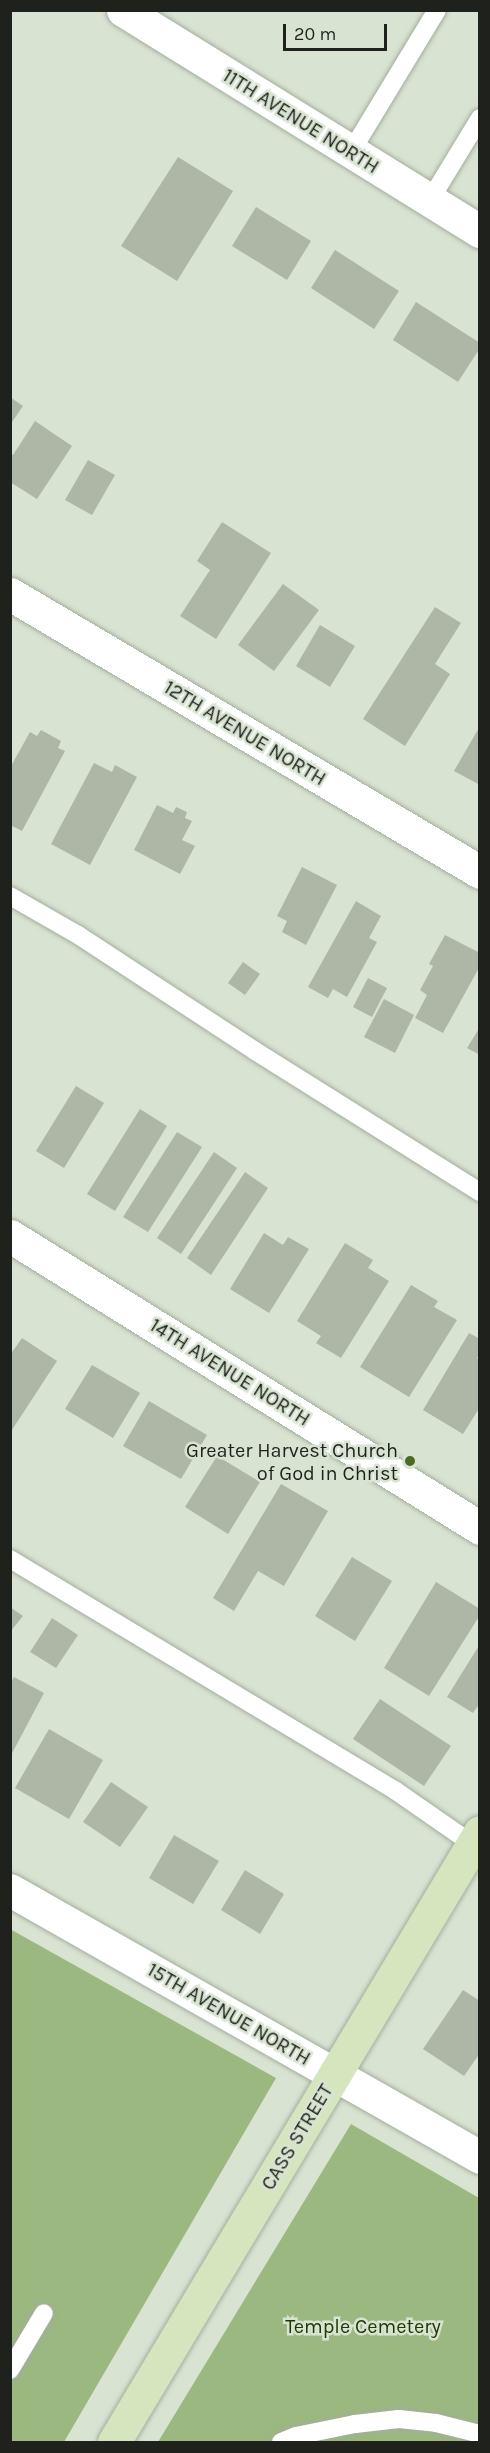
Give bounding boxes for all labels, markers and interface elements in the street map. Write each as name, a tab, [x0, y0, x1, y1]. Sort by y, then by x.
scale bar	[286, 12, 390, 50]
text: 20 m	[294, 23, 336, 45]
street label: 11TH AVENUE NORTH	[218, 63, 384, 179]
street label: 12TH AVENUE NORTH	[160, 675, 330, 791]
street label: 14TH AVENUE NORTH	[146, 1313, 314, 1431]
place label: Greater Harvest Church of God in Christ	[186, 1438, 398, 1485]
marker: Greater Harvest Church of God in Christ	[403, 1454, 417, 1468]
street label: 15TH AVENUE NORTH	[143, 1958, 315, 2070]
street label: CASS STREET	[256, 2080, 338, 2194]
park label: Temple Cemetery	[285, 2314, 441, 2338]

